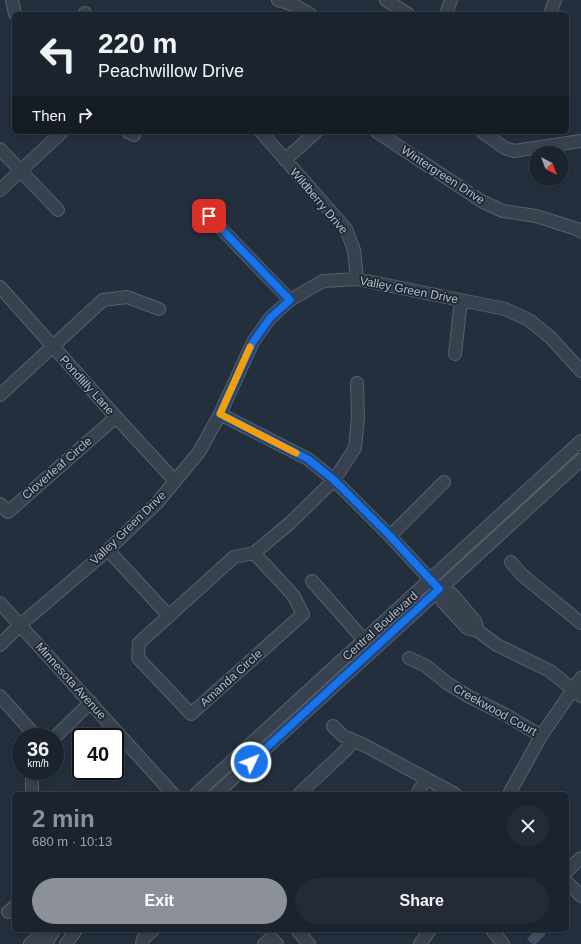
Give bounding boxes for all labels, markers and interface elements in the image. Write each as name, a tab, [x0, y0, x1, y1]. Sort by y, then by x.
icon: left	[32, 28, 84, 80]
text: 220 m	[98, 28, 177, 59]
text: Peachwillow Drive	[98, 61, 244, 81]
icon: right	[74, 104, 96, 126]
text: Then	[32, 107, 66, 124]
street label: Wintergreen Drive	[399, 143, 488, 207]
north arrow	[529, 146, 569, 186]
map controls	[529, 146, 569, 186]
street label: Wildberry Drive	[287, 165, 351, 237]
pin	[192, 199, 226, 233]
icon: arrive	[198, 205, 220, 227]
street label: Valley Green Drive	[359, 274, 460, 306]
street label: Pondlilly Lane	[57, 353, 117, 418]
street label: Cloverleaf Circle	[19, 434, 95, 502]
street label: Valley Green Drive	[87, 488, 169, 568]
street label: Central Boulevard	[340, 589, 420, 663]
street label: Minnesota Avenue	[33, 640, 109, 723]
street label: Amanda Circle	[197, 646, 265, 710]
street label: Creekwood Court	[451, 681, 540, 739]
speed limit sign: 40	[72, 728, 124, 780]
text: 36	[27, 738, 49, 760]
position arrow	[230, 741, 272, 783]
text: km/h	[27, 758, 49, 769]
text: 2 min	[32, 805, 95, 832]
button: close	[507, 805, 549, 847]
text: 680 m · 10:13	[32, 834, 112, 849]
button: Exit	[32, 878, 287, 924]
button: Share	[295, 878, 549, 924]

